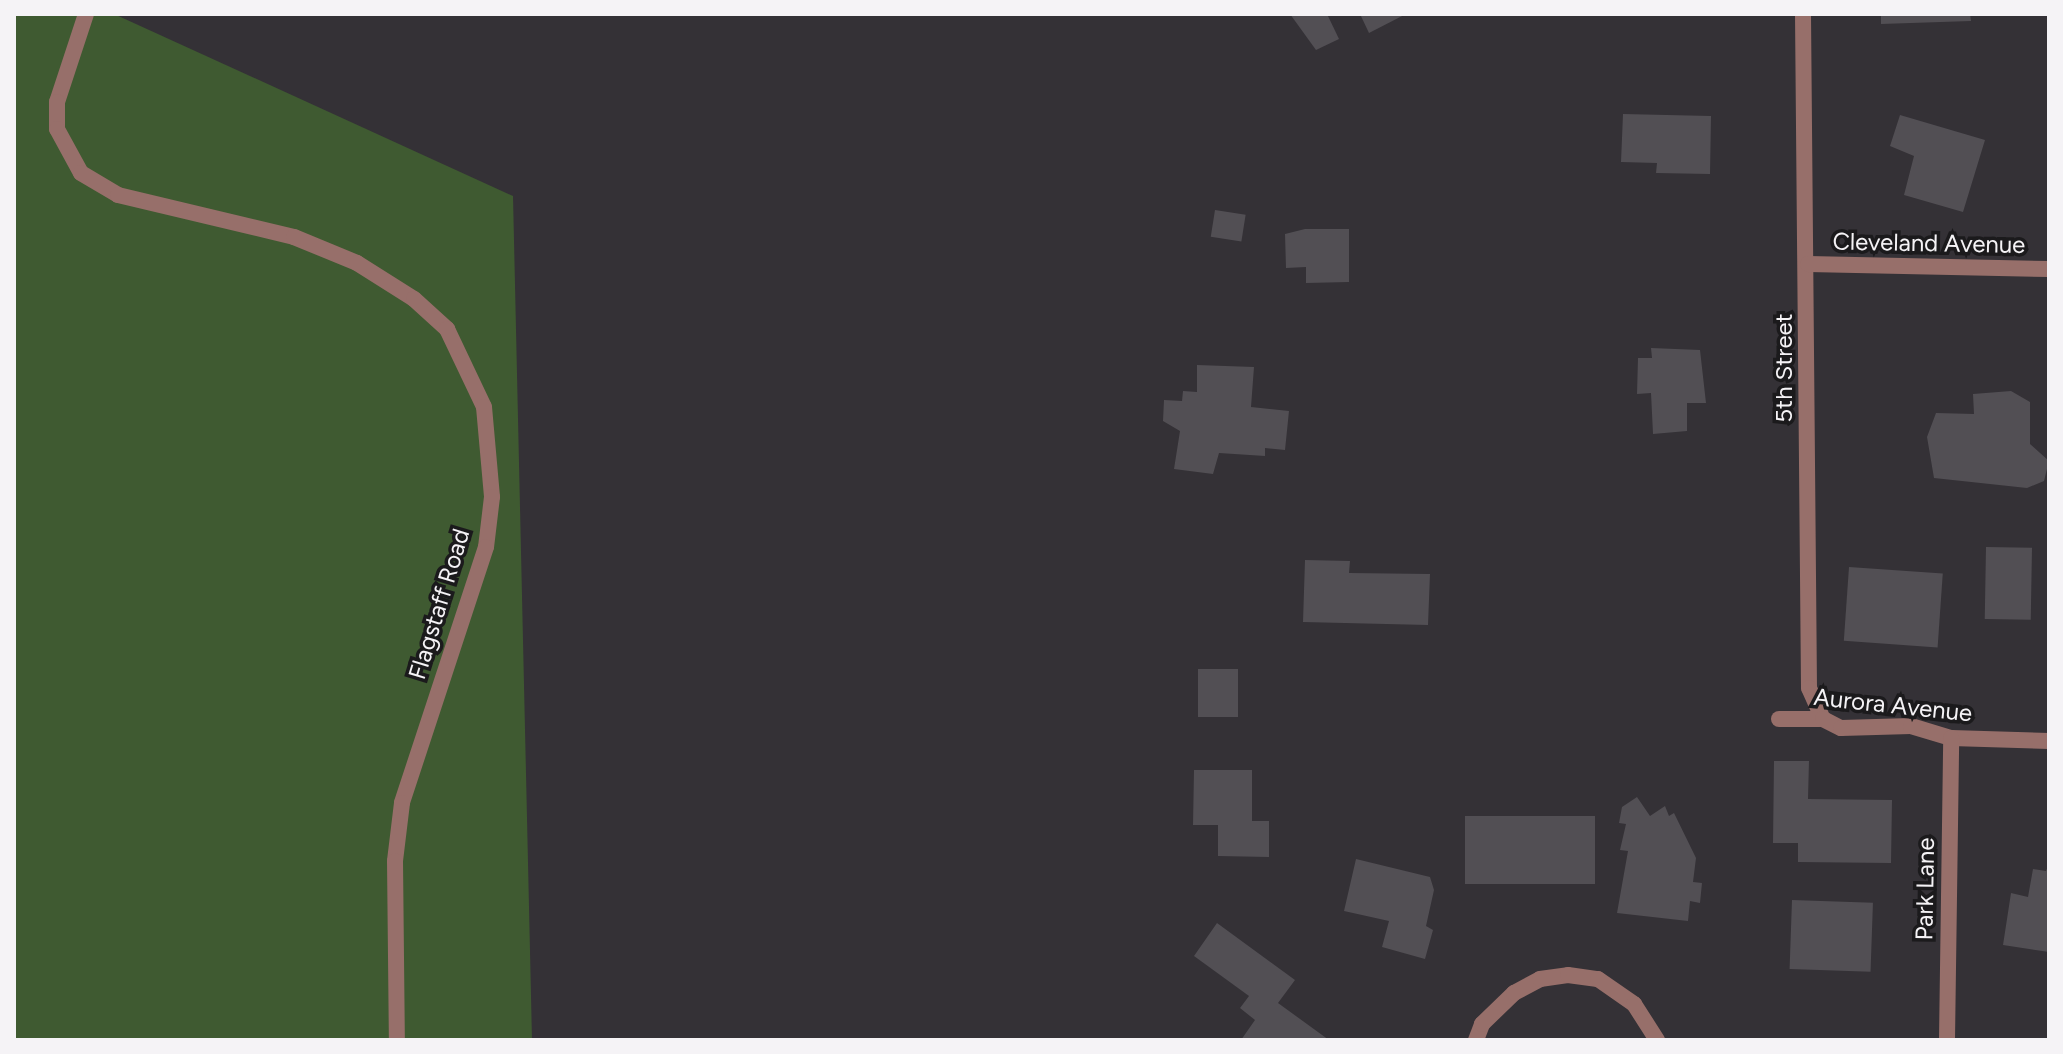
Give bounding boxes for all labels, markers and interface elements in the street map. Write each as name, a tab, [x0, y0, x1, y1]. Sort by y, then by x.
street label: Cleveland Avenue	[1832, 227, 2026, 259]
street label: 5th Street	[1770, 313, 1798, 423]
street label: Flagstaff Road	[402, 525, 476, 683]
street label: Aurora Avenue	[1812, 682, 1974, 728]
street label: Park Lane	[1910, 837, 1940, 941]

